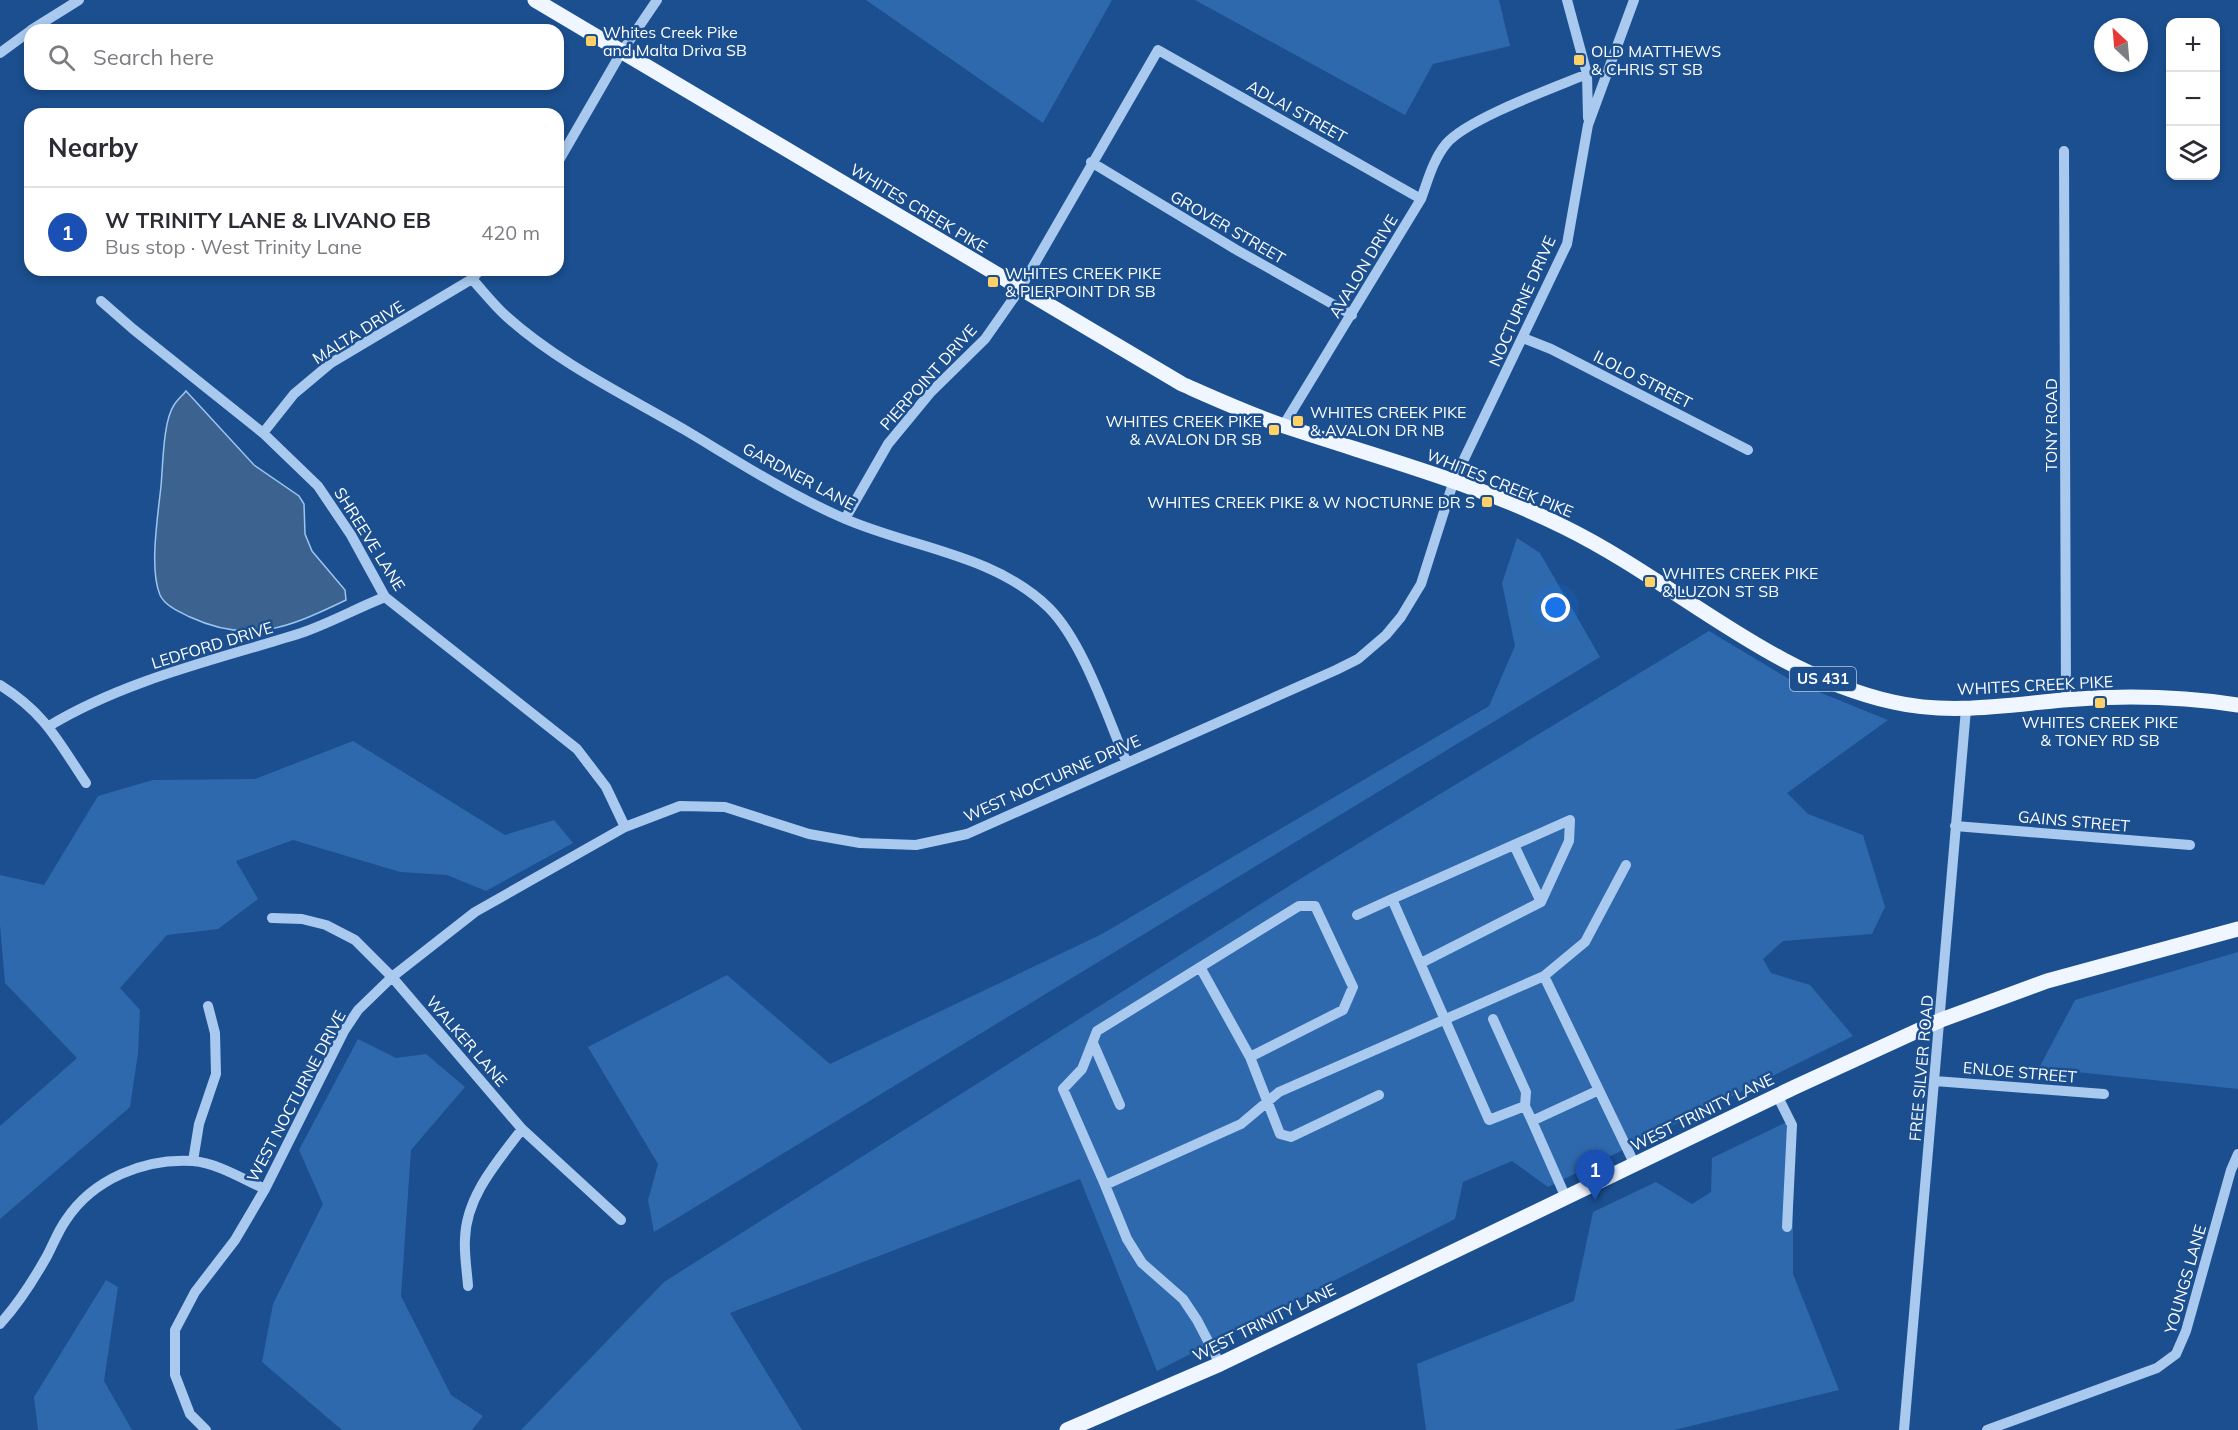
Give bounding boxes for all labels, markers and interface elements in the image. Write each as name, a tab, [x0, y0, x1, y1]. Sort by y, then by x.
north arrow	[2094, 18, 2148, 72]
map controls	[2166, 18, 2220, 180]
button: +	[2166, 18, 2220, 72]
place label: Whites Creek Pike and Malta Driva SB	[603, 22, 747, 60]
search box	[24, 24, 564, 90]
marker: Whites Creek Pike and Malta Driva SB	[584, 34, 598, 48]
icon: search	[45, 41, 78, 74]
place label: OLD MATTHEWS & CHRIS ST SB	[1591, 41, 1721, 79]
text: Search here	[93, 43, 214, 71]
marker: OLD MATTHEWS & CHRIS ST SB	[1572, 53, 1586, 67]
button: −	[2166, 72, 2220, 126]
street label: ADLAI STREET	[1244, 75, 1351, 147]
button: layers	[2166, 126, 2220, 180]
text: Nearby	[48, 131, 138, 164]
street label: WHITES CREEK PIKE	[847, 159, 991, 257]
street label: GROVER STREET	[1167, 186, 1289, 268]
text: W TRINITY LANE & LIVANO EB	[105, 206, 431, 234]
street label: AVALON DRIVE	[1324, 211, 1402, 321]
text: 1	[62, 220, 74, 245]
text: 420 m	[481, 220, 540, 245]
street label: NOCTURNE DRIVE	[1484, 233, 1560, 369]
text: Bus stop · West Trinity Lane	[105, 234, 362, 259]
place label: WHITES CREEK PIKE & PIERPOINT DR SB	[1005, 263, 1162, 301]
marker: WHITES CREEK PIKE & PIERPOINT DR SB	[986, 275, 1000, 289]
street label: MALTA DRIVE	[308, 296, 408, 368]
street label: PIERPOINT DRIVE	[875, 320, 981, 434]
street label: ILOLO STREET	[1590, 346, 1696, 413]
street label: TONY ROAD	[2041, 378, 2061, 472]
place label: WHITES CREEK PIKE & AVALON DR NB	[1310, 402, 1467, 440]
place label: WHITES CREEK PIKE & AVALON DR SB	[1105, 411, 1262, 449]
marker: WHITES CREEK PIKE & AVALON DR NB	[1291, 414, 1305, 428]
marker: WHITES CREEK PIKE & AVALON DR SB	[1267, 423, 1281, 437]
street label: GARDNER LANE	[739, 438, 859, 514]
street label: WHITES CREEK PIKE	[1424, 444, 1576, 522]
street label: SHREEVE LANE	[330, 484, 410, 594]
place label: WHITES CREEK PIKE & W NOCTURNE DR S	[1147, 492, 1475, 512]
marker: WHITES CREEK PIKE & W NOCTURNE DR S	[1480, 495, 1494, 509]
place label: WHITES CREEK PIKE & LUZON ST SB	[1662, 563, 1819, 601]
marker: WHITES CREEK PIKE & LUZON ST SB	[1643, 575, 1657, 589]
your location	[1541, 593, 1570, 622]
street label: LEDFORD DRIVE	[149, 617, 275, 673]
road number: US 431	[1790, 667, 1856, 691]
street label: WHITES CREEK PIKE	[1956, 671, 2114, 699]
marker: WHITES CREEK PIKE & TONEY RD SB	[2093, 696, 2107, 710]
place label: WHITES CREEK PIKE & TONEY RD SB	[2022, 712, 2178, 750]
street label: WEST NOCTURNE DRIVE	[961, 730, 1143, 826]
street label: GAINS STREET	[2017, 806, 2131, 836]
street label: WALKER LANE	[422, 992, 512, 1090]
street label: FREE SILVER ROAD	[1905, 994, 1937, 1142]
street label: WEST NOCTURNE DRIVE	[242, 1007, 350, 1185]
street label: ENLOE STREET	[1962, 1057, 2078, 1087]
street label: WEST TRINITY LANE	[1627, 1069, 1777, 1155]
pin: 1	[1576, 1150, 1614, 1200]
street label: YOUNGS LANE	[2160, 1222, 2210, 1337]
street label: WEST TRINITY LANE	[1189, 1279, 1339, 1365]

